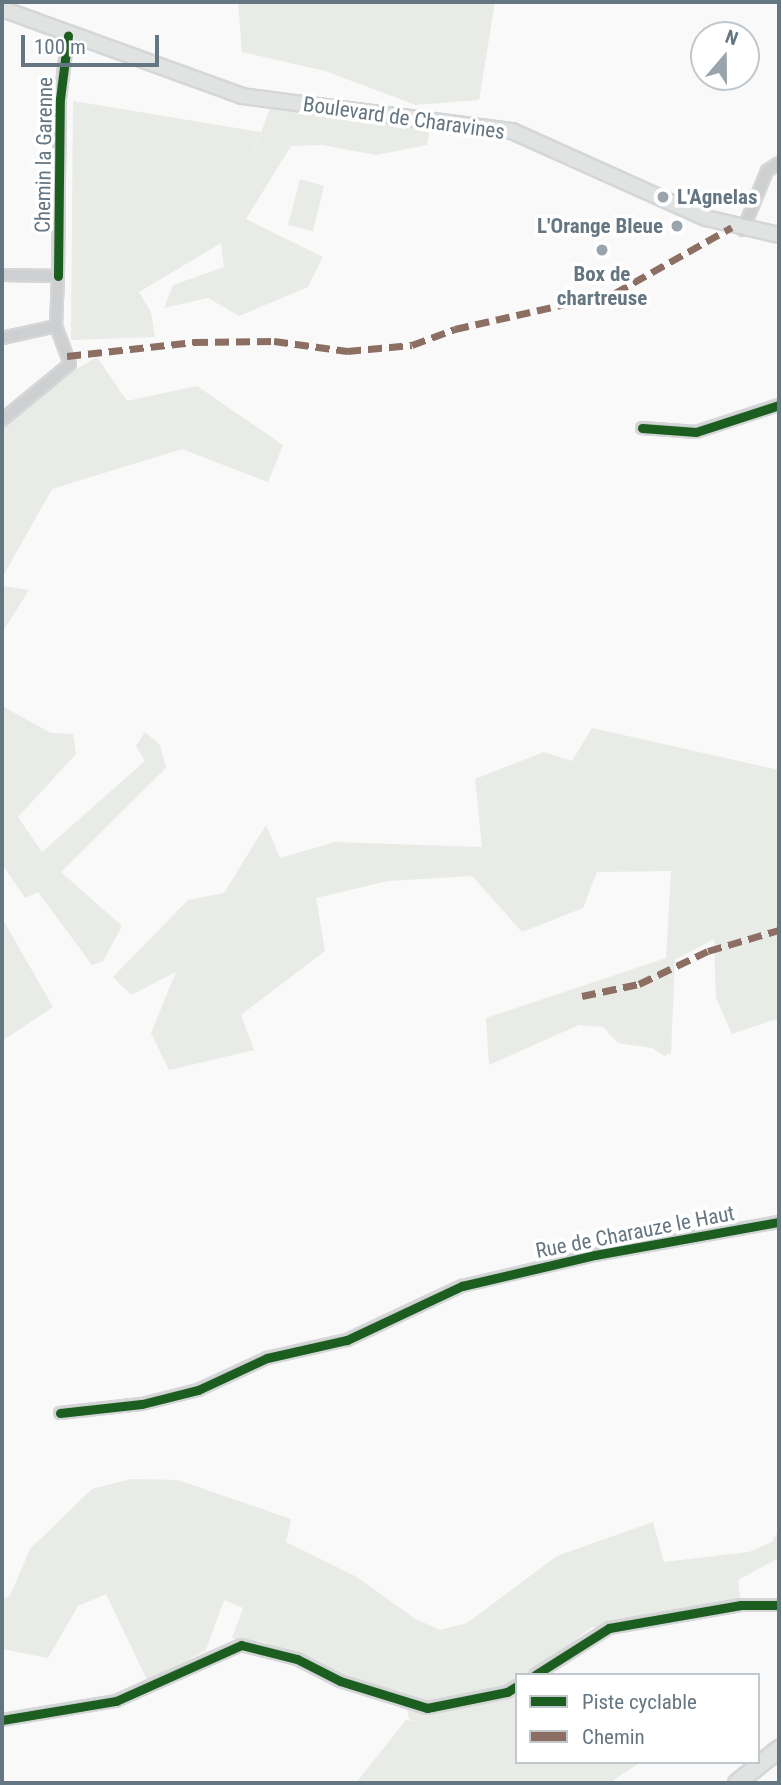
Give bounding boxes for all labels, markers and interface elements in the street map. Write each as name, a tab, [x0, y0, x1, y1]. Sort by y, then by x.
scale bar	[24, 21, 163, 65]
north arrow	[690, 21, 760, 91]
text: N	[722, 25, 741, 50]
text: 100 m	[34, 35, 86, 59]
street label: Chemin la Garenne	[30, 77, 58, 233]
street label: Boulevard de Charavines	[301, 91, 507, 145]
place label: L'Agnelas	[677, 184, 757, 210]
marker: L'Agnelas	[655, 189, 671, 205]
place label: L'Orange Bleue	[537, 213, 663, 239]
marker: L'Orange Bleue	[669, 218, 685, 234]
marker: Box de chartreuse	[594, 242, 610, 258]
place label: Box de chartreuse	[557, 261, 647, 311]
street label: Rue de Charauze le Haut	[533, 1200, 737, 1264]
legend	[515, 1673, 760, 1764]
text: Piste cyclable	[582, 1690, 697, 1714]
text: Chemin	[582, 1725, 645, 1749]

